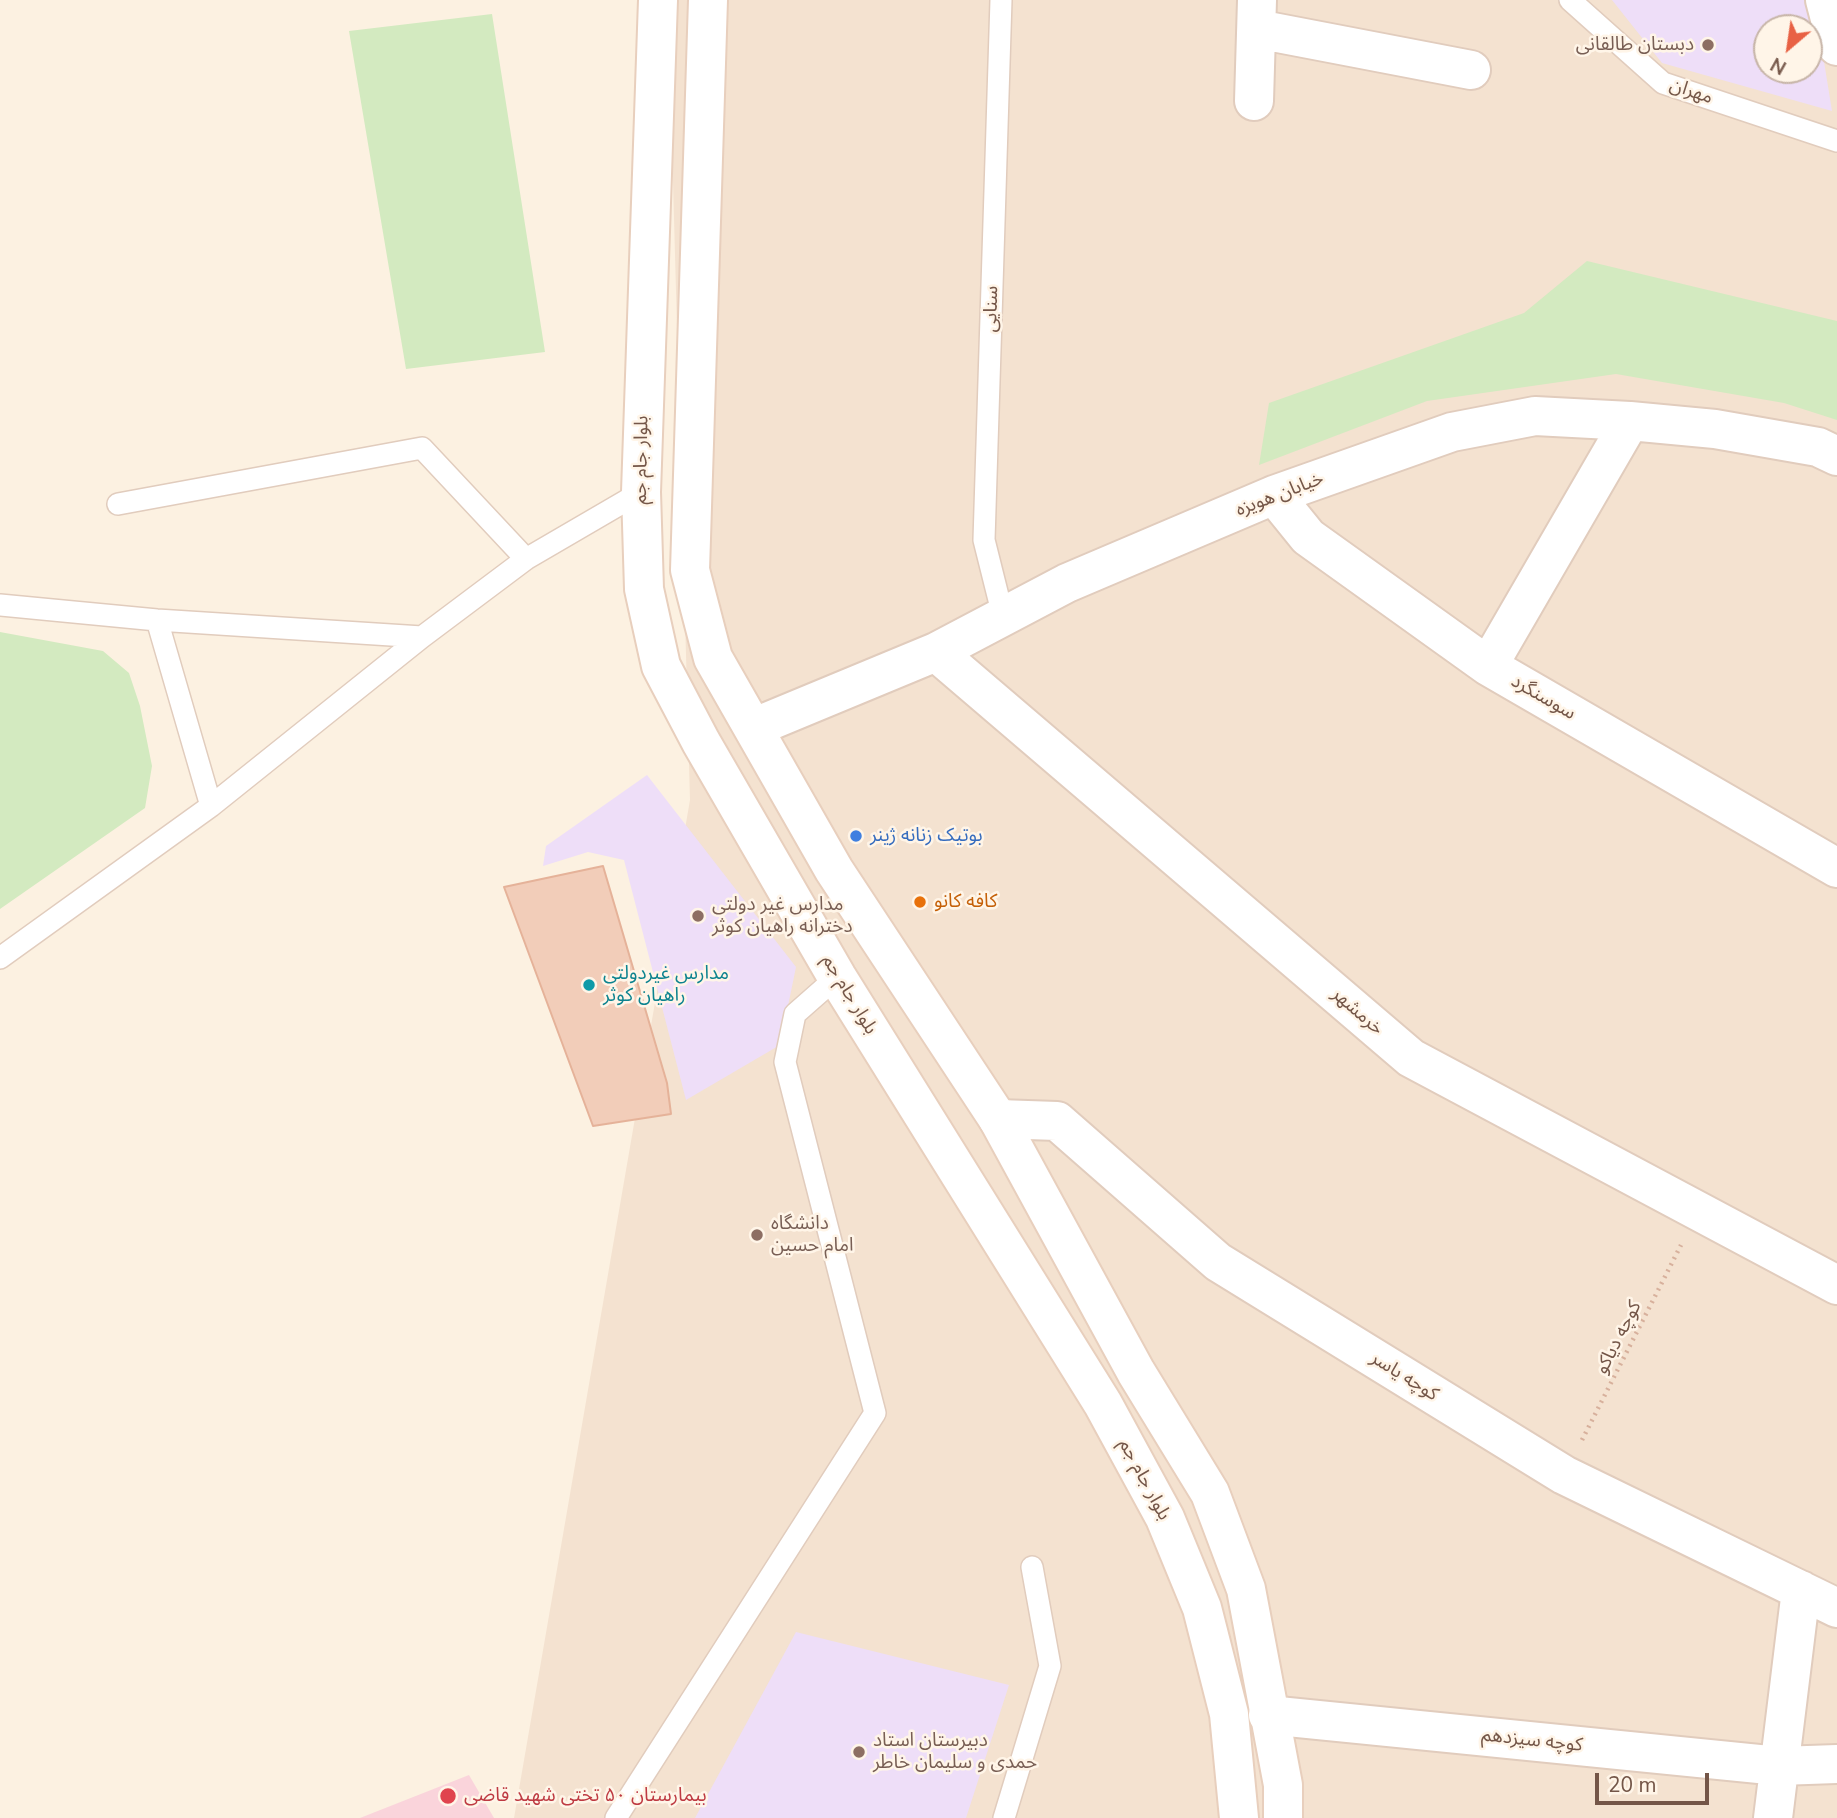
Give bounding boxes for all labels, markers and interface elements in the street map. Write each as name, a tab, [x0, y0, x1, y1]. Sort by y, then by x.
north arrow	[1753, 14, 1823, 84]
place label: دبستان طالقانی	[1576, 34, 1694, 56]
marker: دبستان طالقانی	[1700, 37, 1716, 53]
text: N	[1766, 51, 1791, 80]
street label: مهران	[1666, 74, 1716, 110]
street label: سنایی	[980, 285, 1004, 333]
street label: بلوار جام جم	[630, 415, 654, 505]
street label: خیابان هویزه	[1233, 468, 1327, 522]
street label: سوسنگرد	[1507, 670, 1579, 726]
place label: بوتیک زنانه ژینر	[870, 825, 983, 847]
marker: بوتیک زنانه ژینر	[848, 828, 864, 844]
place label: کافه کانو	[934, 891, 997, 913]
place label: مدارس غیر دولتی دخترانه راهیان کوثر	[712, 894, 853, 938]
marker: کافه کانو	[912, 894, 928, 910]
marker: مدارس غیر دولتی دخترانه راهیان کوثر	[690, 908, 706, 924]
street label: بلوار جام جم	[816, 951, 882, 1039]
place label: مدارس غیردولتی راهیان کوثر	[603, 963, 729, 1007]
marker: مدارس غیردولتی راهیان کوثر	[581, 977, 597, 993]
street label: خرمشهر	[1326, 983, 1388, 1041]
place label: دانشگاه امام حسین	[771, 1213, 853, 1257]
marker: دانشگاه امام حسین	[749, 1227, 765, 1243]
street label: کوچه دیاکو	[1591, 1298, 1647, 1378]
street label: کوچه یاسر	[1366, 1347, 1442, 1407]
street label: بلوار جام جم	[1113, 1435, 1175, 1525]
street label: کوچه سیزدهم	[1480, 1724, 1584, 1758]
place label: دبیرستان استاد حمدی و سلیمان خاطر	[873, 1730, 1037, 1774]
marker: دبیرستان استاد حمدی و سلیمان خاطر	[851, 1744, 867, 1760]
scale bar	[1599, 1758, 1713, 1802]
text: 20 m	[1608, 1771, 1657, 1799]
place label: بیمارستان ۵۰ تختی شهید قاضی	[464, 1785, 707, 1807]
marker: بیمارستان ۵۰ تختی شهید قاضی	[438, 1786, 458, 1806]

